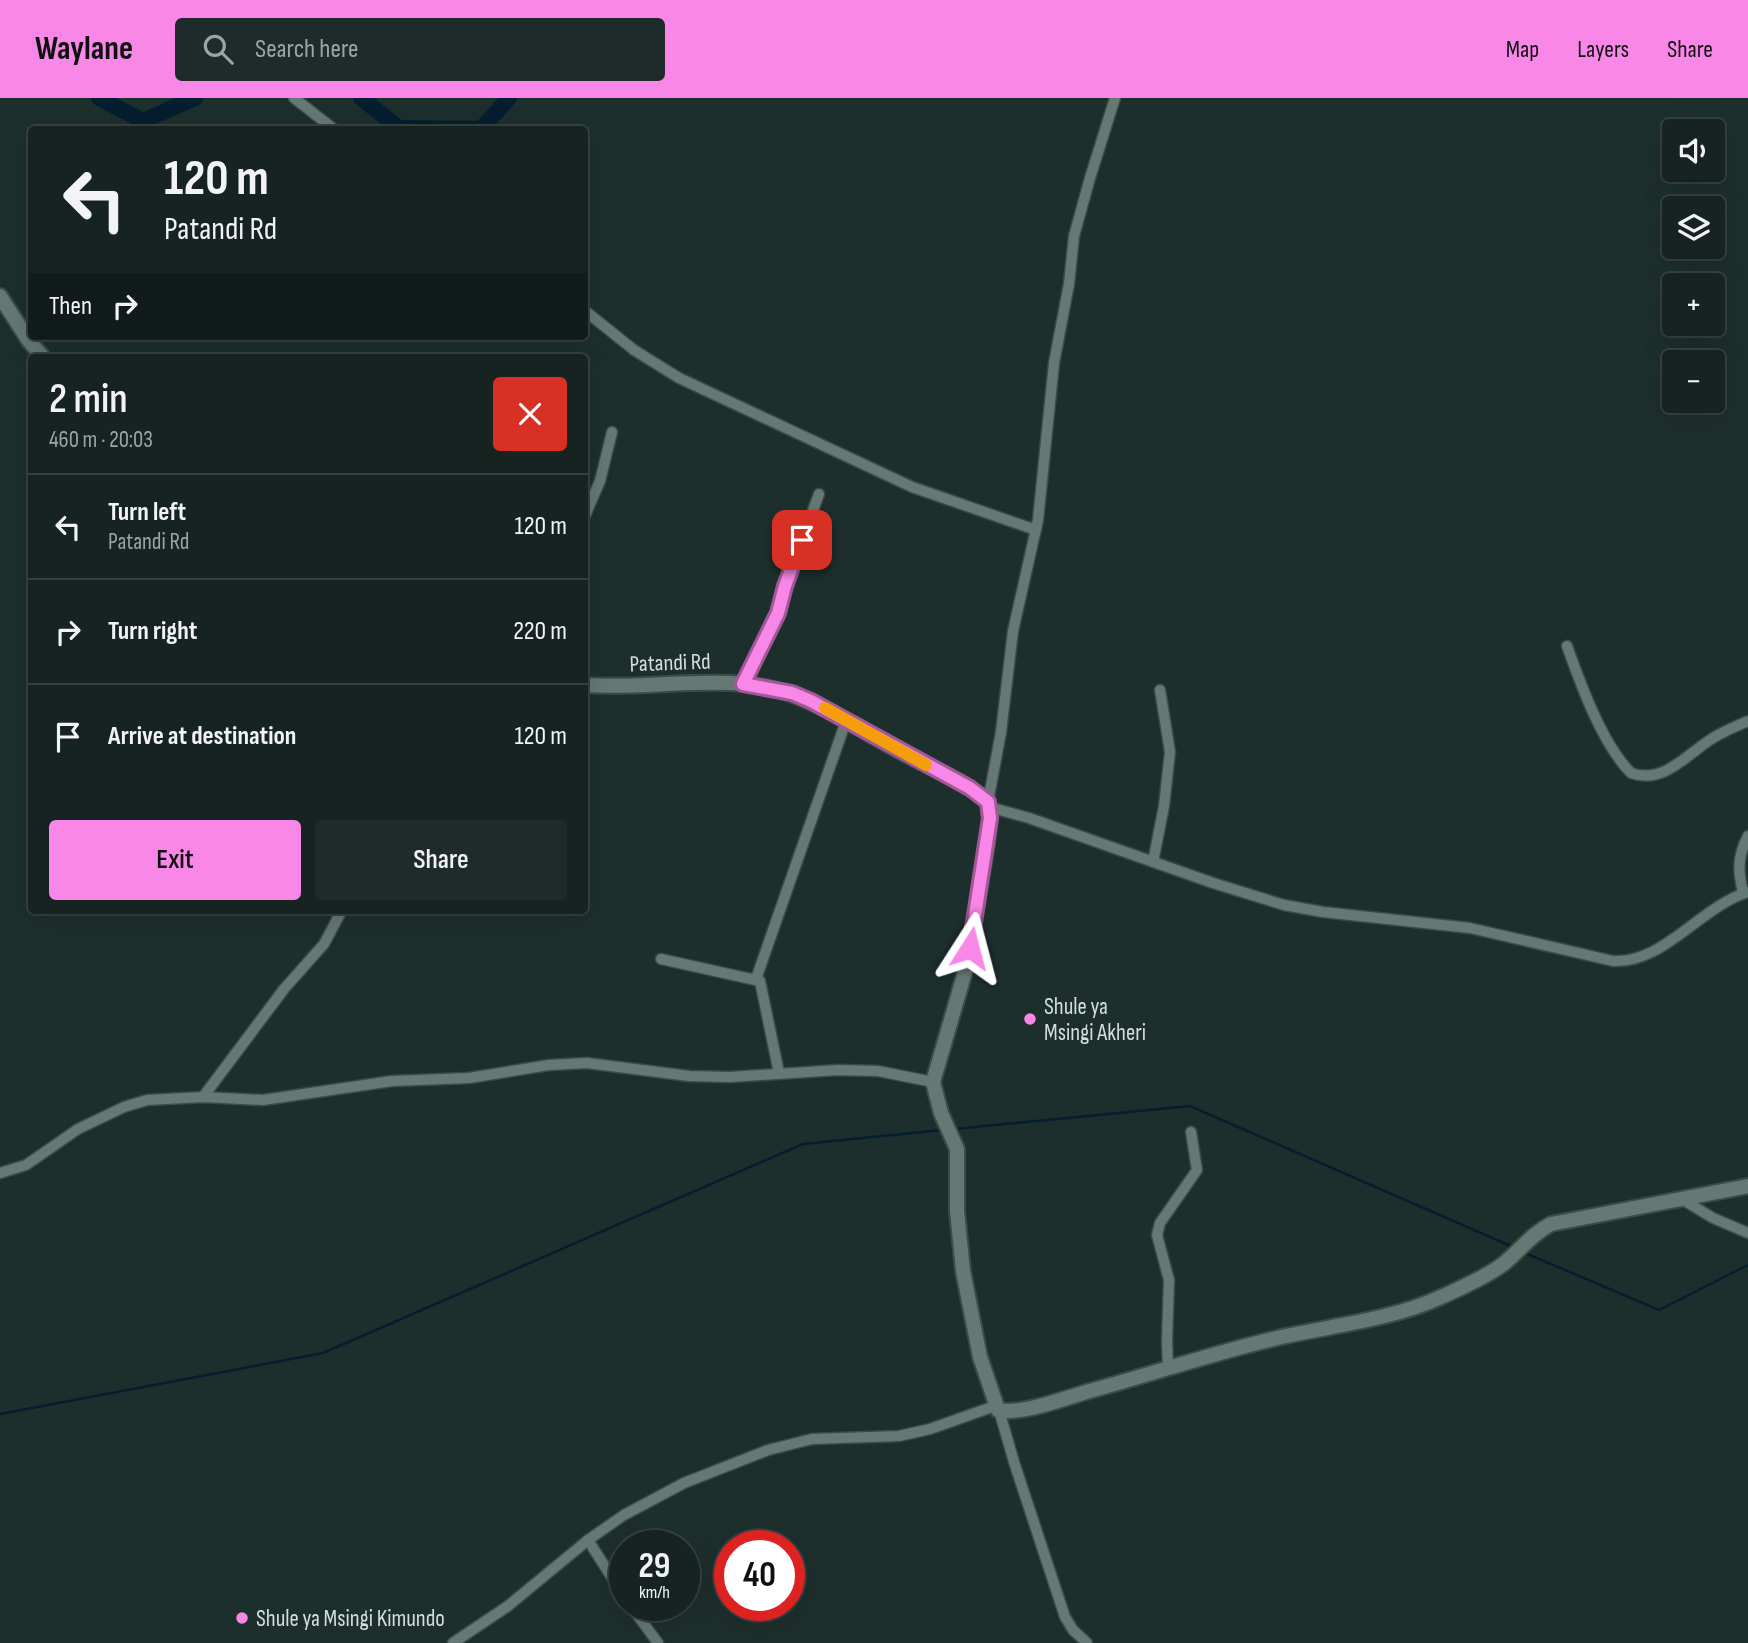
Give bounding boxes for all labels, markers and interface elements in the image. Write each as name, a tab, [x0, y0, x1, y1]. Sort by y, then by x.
search box	[175, 18, 665, 81]
text: Waylane	[35, 29, 133, 69]
icon: search	[199, 30, 237, 68]
text: Search here	[255, 34, 358, 65]
text: Map	[1506, 35, 1539, 64]
text: Layers	[1577, 35, 1629, 64]
text: Share	[1667, 35, 1713, 64]
map controls	[1662, 119, 1725, 413]
button: sound	[1662, 119, 1725, 182]
text: 120 m	[164, 150, 269, 209]
icon: left	[49, 154, 140, 245]
button: layers	[1662, 196, 1725, 259]
text: Patandi Rd	[164, 210, 277, 249]
button: +	[1662, 273, 1725, 336]
icon: right	[106, 287, 144, 325]
text: Then	[49, 291, 92, 322]
button: −	[1662, 350, 1725, 413]
text: 2 min	[49, 374, 128, 425]
button: close	[493, 377, 567, 451]
text: 460 m · 20:03	[49, 426, 153, 454]
text: Turn left	[108, 497, 186, 528]
icon: left	[49, 508, 87, 546]
pin	[772, 510, 832, 570]
text: 120 m	[514, 511, 567, 542]
icon: arrive	[783, 521, 821, 559]
text: Patandi Rd	[108, 528, 189, 556]
icon: right	[49, 613, 87, 651]
text: Turn right	[108, 616, 197, 647]
text: 220 m	[513, 616, 567, 647]
street label: Patandi Rd	[629, 648, 711, 678]
icon: arrive	[49, 718, 87, 756]
text: Arrive at destination	[108, 721, 296, 752]
text: 120 m	[514, 721, 567, 752]
button: Exit	[49, 820, 301, 900]
button: Share	[315, 820, 567, 900]
position arrow	[933, 911, 1007, 985]
place label: Shule ya Msingi Akheri	[1044, 993, 1146, 1047]
marker: Shule ya Msingi Akheri	[1022, 1011, 1038, 1027]
speed limit sign: 40	[714, 1530, 805, 1621]
text: 29	[639, 1545, 670, 1588]
text: km/h	[639, 1582, 670, 1603]
place label: Shule ya Msingi Kimundo	[256, 1605, 445, 1633]
marker: Shule ya Msingi Kimundo	[234, 1610, 250, 1626]

